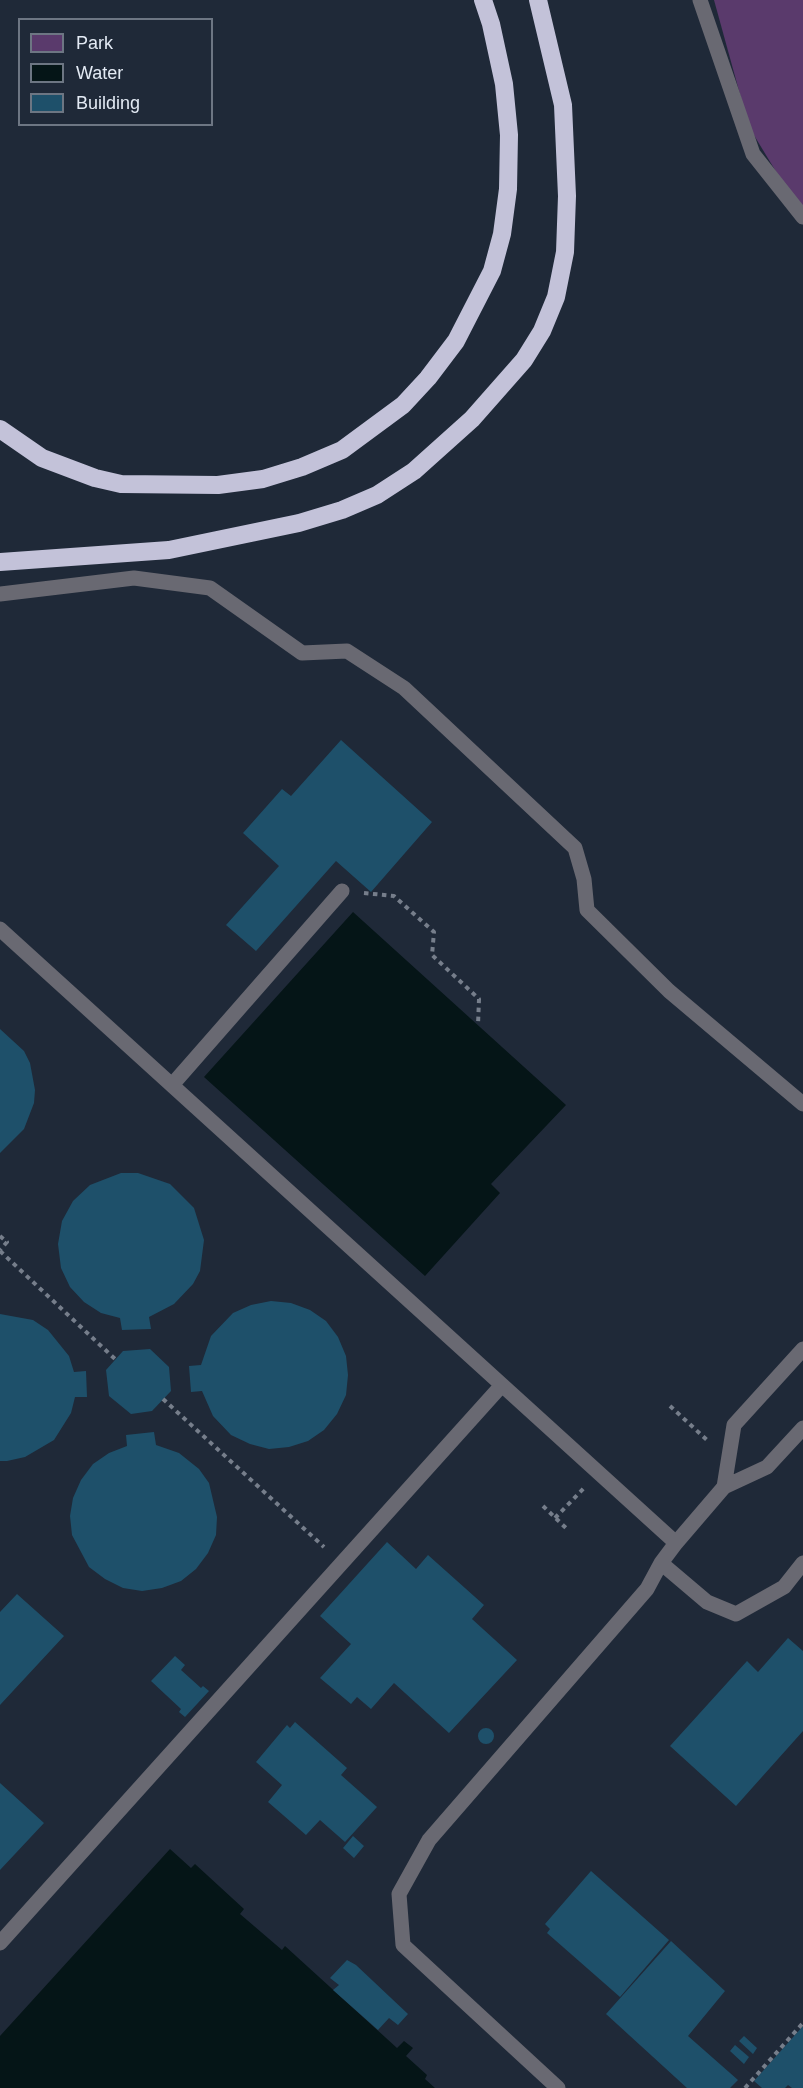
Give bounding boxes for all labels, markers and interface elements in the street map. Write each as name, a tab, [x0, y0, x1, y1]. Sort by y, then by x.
legend	[18, 18, 213, 126]
text: Park	[76, 33, 113, 53]
text: Water	[76, 63, 123, 83]
text: Building	[76, 93, 140, 113]

